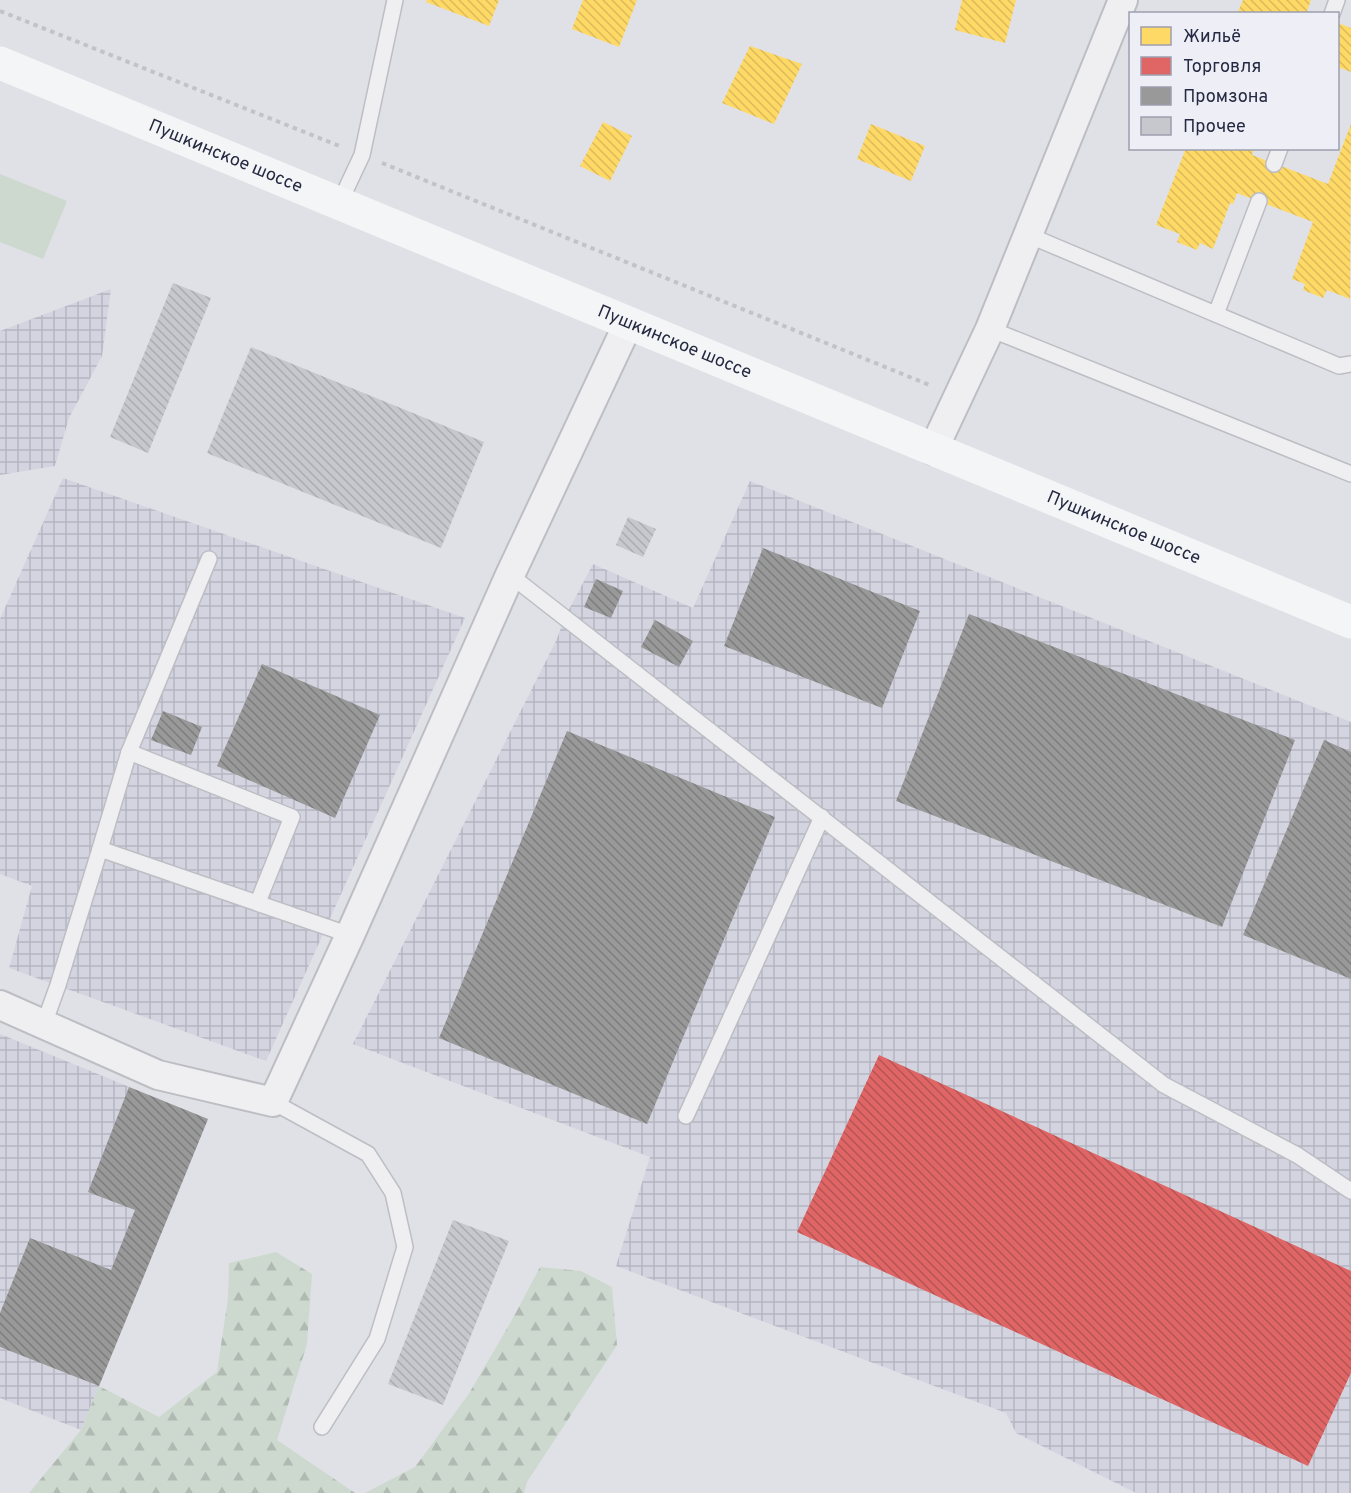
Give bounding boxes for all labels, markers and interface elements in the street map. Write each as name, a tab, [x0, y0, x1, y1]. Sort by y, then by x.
legend	[1129, 12, 1339, 150]
text: Жильё	[1183, 26, 1241, 49]
text: Торговля	[1183, 56, 1261, 79]
text: Промзона	[1183, 86, 1268, 109]
street label: Пушкинское шоссе	[145, 114, 306, 198]
text: Прочее	[1183, 116, 1246, 139]
street label: Пушкинское шоссе	[594, 300, 755, 384]
street label: Пушкинское шоссе	[1043, 486, 1204, 570]

